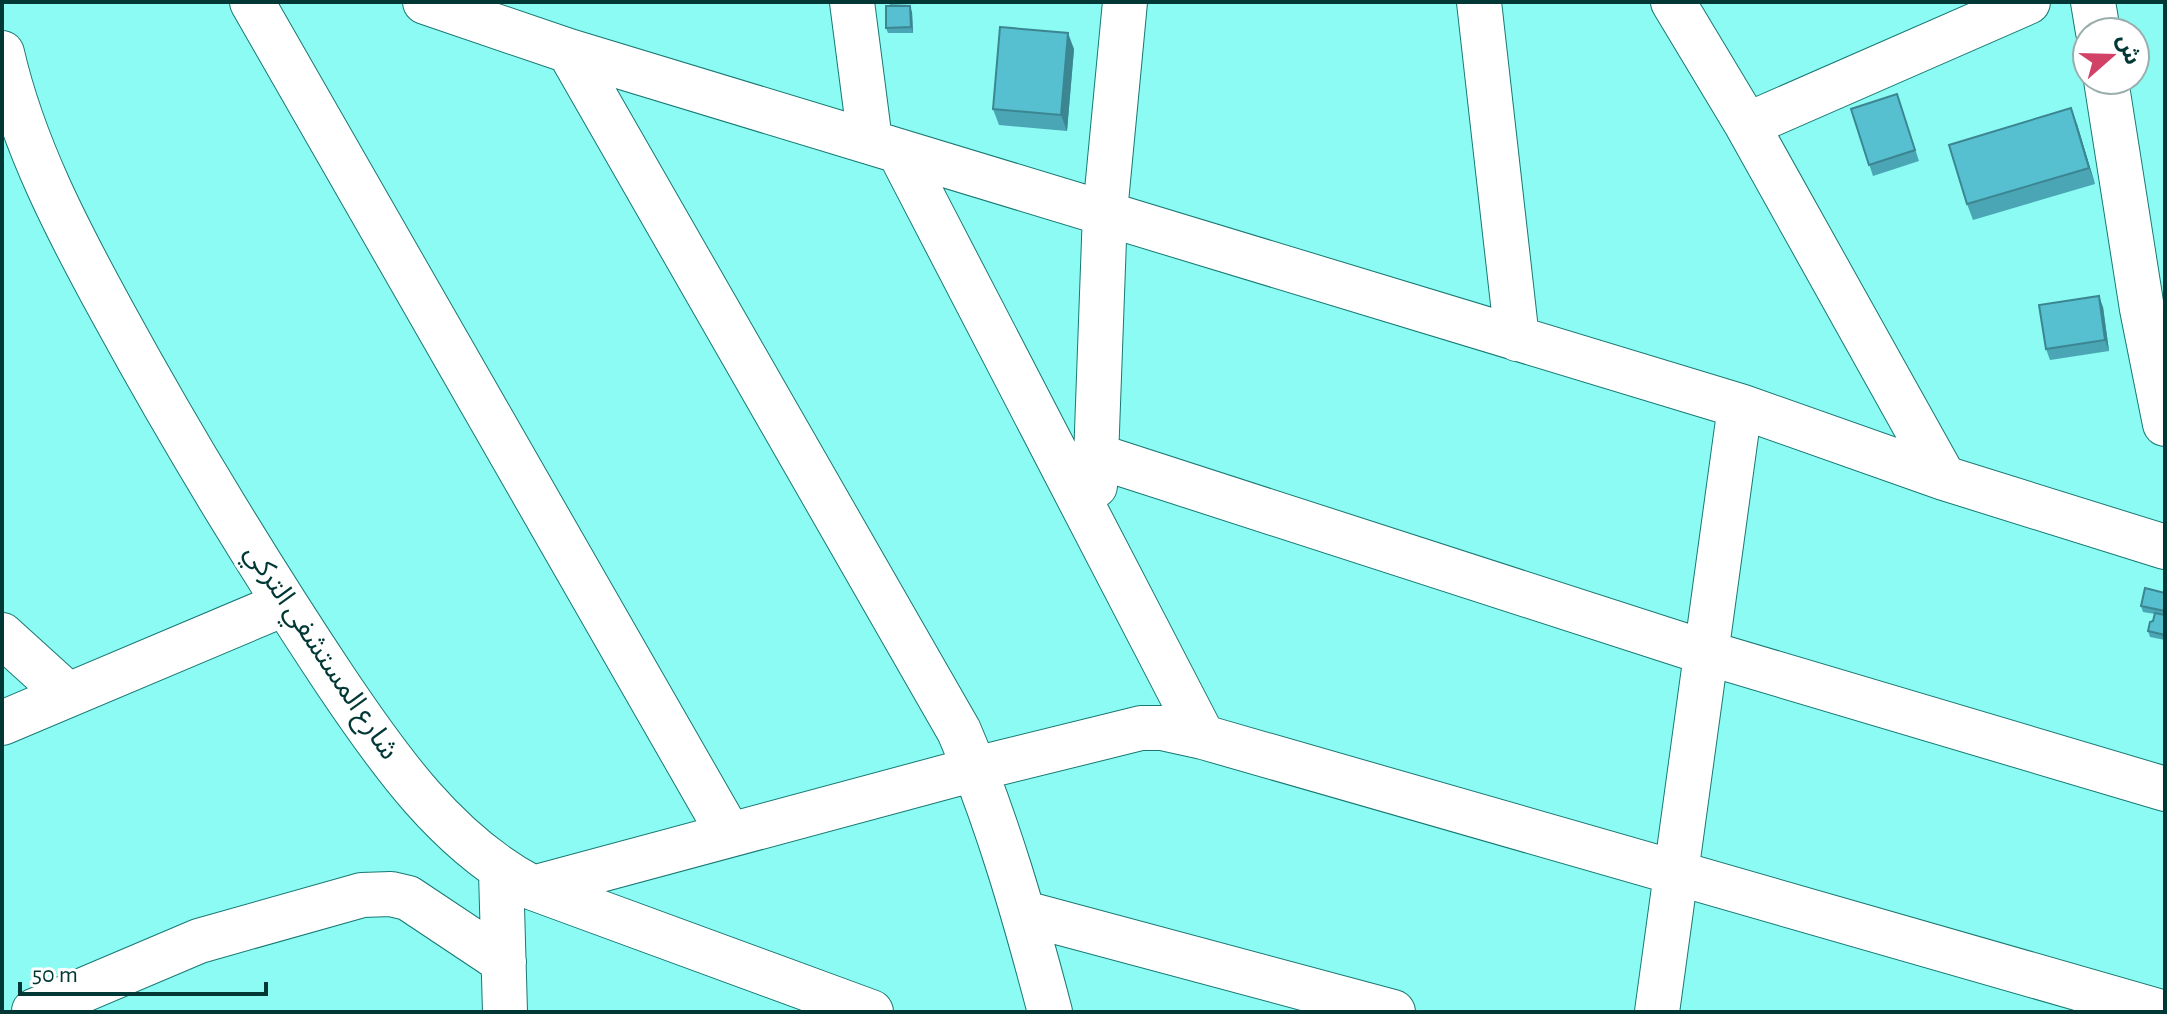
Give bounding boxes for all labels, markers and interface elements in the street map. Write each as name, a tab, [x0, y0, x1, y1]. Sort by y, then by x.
north arrow	[2071, 16, 2151, 96]
text: ش	[2112, 32, 2144, 68]
street label: شارع المستشفي التركي	[234, 539, 403, 768]
scale bar	[20, 946, 266, 996]
text: 50 m	[32, 963, 78, 987]

